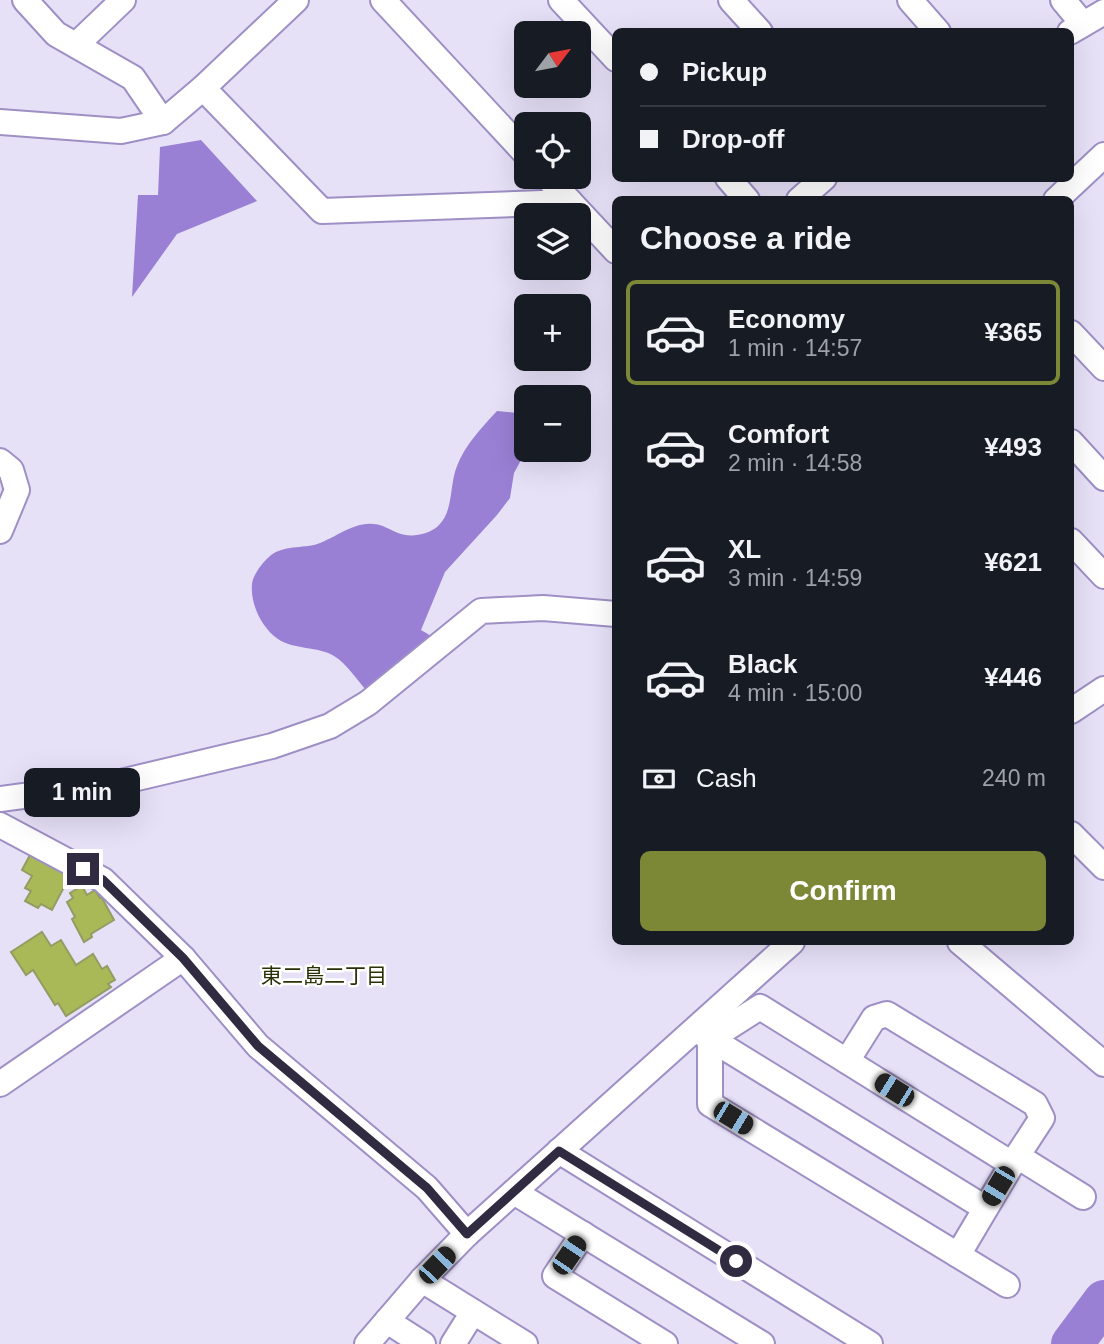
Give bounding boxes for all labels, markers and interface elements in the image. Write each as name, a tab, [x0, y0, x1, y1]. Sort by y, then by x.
north arrow	[514, 21, 592, 98]
map controls	[514, 21, 591, 462]
text: Pickup	[682, 57, 767, 87]
button: locate	[514, 112, 591, 189]
text: Drop-off	[682, 124, 785, 154]
button: layers	[514, 203, 591, 280]
text: Choose a ride	[640, 220, 852, 256]
button: +	[514, 294, 591, 371]
icon: car	[644, 301, 707, 364]
text: Economy	[728, 304, 845, 334]
text: ¥365	[984, 317, 1042, 347]
text: 1 min · 14:57	[728, 335, 862, 361]
button: −	[514, 385, 591, 462]
icon: car	[644, 416, 707, 479]
text: Comfort	[728, 419, 829, 449]
text: ¥493	[984, 432, 1042, 462]
text: 2 min · 14:58	[728, 450, 862, 476]
icon: car	[644, 531, 707, 594]
text: XL	[728, 534, 761, 564]
text: ¥621	[984, 547, 1042, 577]
text: 3 min · 14:59	[728, 565, 862, 591]
icon: car	[644, 646, 707, 709]
text: Black	[728, 649, 797, 679]
text: ¥446	[984, 662, 1042, 692]
text: 4 min · 15:00	[728, 680, 862, 706]
icon: cash	[640, 760, 678, 798]
text: Cash	[696, 763, 757, 793]
text: 240 m	[982, 765, 1046, 791]
callout: 1 min	[25, 768, 141, 816]
text: 1 min	[52, 779, 112, 805]
button: Confirm	[640, 851, 1046, 931]
route end	[67, 853, 99, 885]
district label: 東二島二丁目	[261, 964, 387, 987]
car	[871, 1070, 918, 1110]
car	[710, 1098, 757, 1138]
car	[979, 1163, 1018, 1209]
car	[549, 1232, 590, 1278]
car	[415, 1243, 460, 1287]
route start	[720, 1245, 752, 1277]

